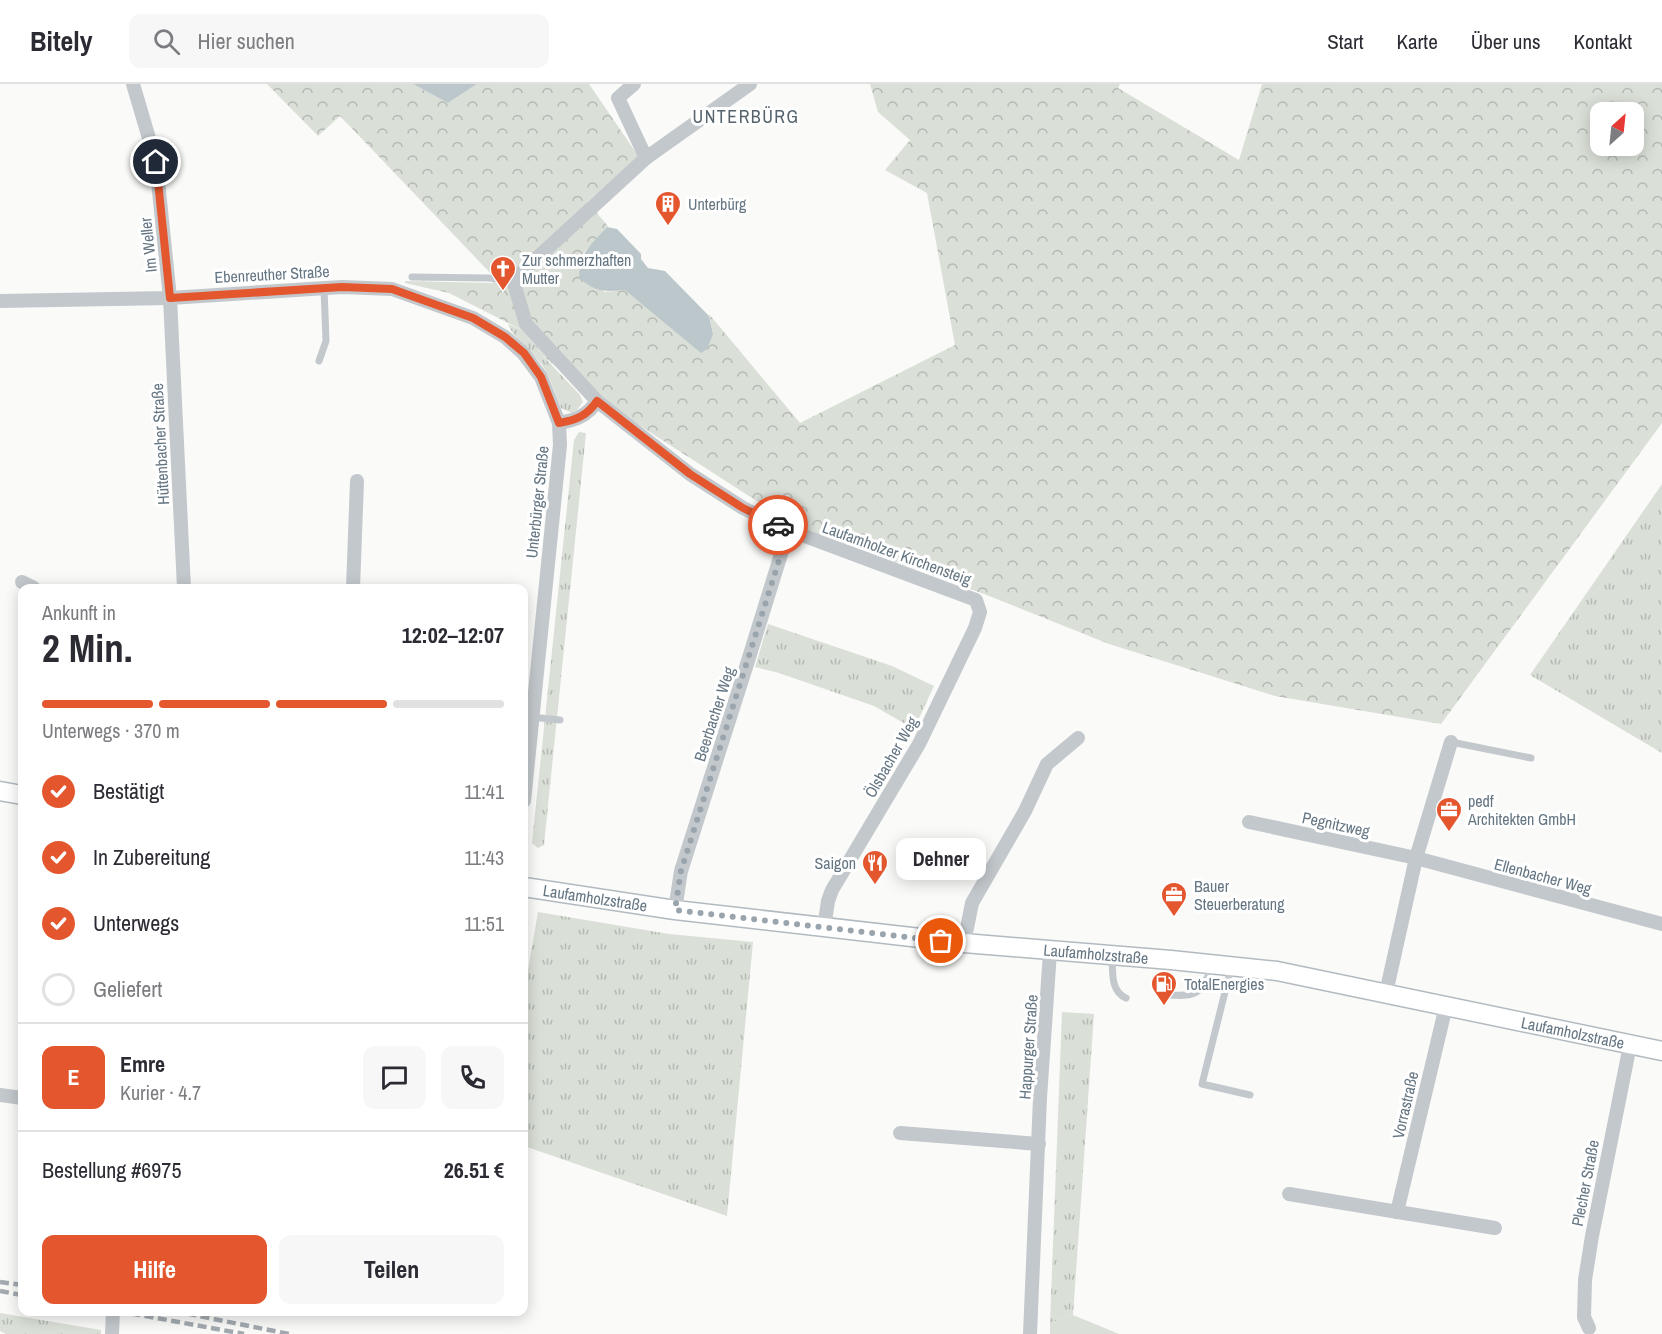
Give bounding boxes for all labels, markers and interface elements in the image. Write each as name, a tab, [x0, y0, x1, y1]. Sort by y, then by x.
search box	[129, 14, 549, 68]
text: Bitely	[30, 22, 93, 60]
icon: search	[150, 25, 183, 58]
text: Hier suchen	[198, 26, 295, 56]
text: Start	[1327, 27, 1364, 56]
text: Karte	[1397, 27, 1438, 56]
text: Über uns	[1471, 27, 1541, 56]
text: Kontakt	[1574, 27, 1632, 56]
north arrow	[1590, 102, 1644, 156]
map controls	[1590, 102, 1644, 156]
district label: UNTERBÜRG	[693, 104, 799, 129]
pin	[130, 136, 181, 187]
icon: home	[139, 145, 172, 178]
building icon: Unterbürg	[653, 189, 683, 227]
place label: Unterbürg	[688, 193, 747, 215]
street label: Im Weller	[134, 216, 162, 274]
place label: Zur schmerzhaften Mutter	[522, 249, 631, 289]
church icon: Zur schmerzhaften Mutter	[488, 254, 518, 292]
street label: Ebenreuther Straße	[214, 260, 330, 288]
street label: Hüttenbacher Straße	[146, 383, 174, 505]
street label: Unterbürger Straße	[520, 445, 554, 559]
courier	[748, 495, 808, 555]
icon: car	[762, 509, 795, 542]
street label: Laufamholzer Kirchensteig	[820, 516, 975, 590]
text: Ankunft in	[42, 599, 116, 626]
text: 12:02–12:07	[402, 620, 504, 650]
text: 2 Min.	[42, 622, 133, 674]
street label: Beerbacher Weg	[688, 663, 740, 764]
street label: Ölsbacher Weg	[859, 712, 923, 802]
text: Unterwegs · 370 m	[42, 717, 180, 744]
icon: check	[42, 775, 75, 808]
text: Bestätigt	[93, 776, 164, 806]
text: 11:41	[464, 778, 504, 805]
place label: pedf Architekten GmbH	[1467, 790, 1576, 830]
office icon: pedf Architekten GmbH	[1434, 795, 1464, 833]
street label: Pegnitzweg	[1300, 806, 1373, 842]
callout: Dehner	[896, 839, 986, 881]
icon: check	[42, 841, 75, 874]
text: In Zubereitung	[93, 842, 210, 872]
text: 11:43	[464, 844, 504, 871]
text: Dehner	[913, 845, 969, 872]
restaurant icon: Saigon	[860, 848, 890, 886]
place label: Saigon	[814, 852, 856, 874]
street label: Ellenbacher Weg	[1492, 852, 1595, 900]
place label: Bauer Steuerberatung	[1194, 875, 1285, 915]
street label: Laufamholzstraße	[542, 879, 649, 917]
office icon: Bauer Steuerberatung	[1159, 880, 1189, 918]
icon: check	[42, 907, 75, 940]
text: Unterwegs	[93, 908, 179, 938]
text: 11:51	[464, 910, 504, 937]
pin	[915, 915, 966, 966]
icon: bag	[924, 924, 957, 957]
street label: Laufamholzstraße	[1043, 939, 1149, 969]
fuel station icon: TotalEnergies	[1149, 969, 1179, 1007]
place label: TotalEnergies	[1184, 973, 1264, 995]
text: Geliefert	[93, 974, 162, 1004]
street label: Happurger Straße	[1013, 994, 1043, 1100]
street label: Laufamholzstraße	[1519, 1011, 1626, 1054]
button: chat	[363, 1046, 426, 1109]
button: phone	[441, 1046, 504, 1109]
text: Emre	[120, 1049, 165, 1079]
text: E	[67, 1062, 80, 1092]
street label: Vorrastraße	[1387, 1069, 1423, 1141]
text: Kurier · 4.7	[120, 1079, 201, 1106]
street label: Plecher Straße	[1566, 1138, 1604, 1228]
text: Bestellung #6975	[42, 1155, 181, 1185]
text: 26.51 €	[444, 1155, 504, 1185]
button: Hilfe	[42, 1235, 267, 1304]
button: Teilen	[279, 1235, 504, 1304]

